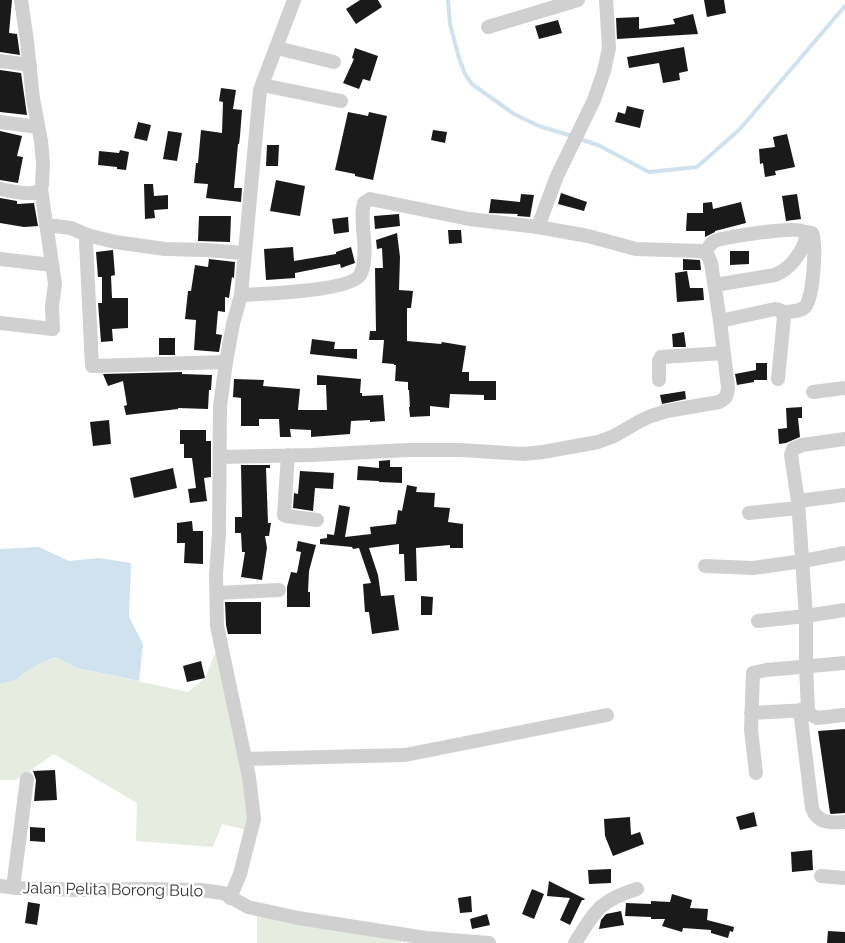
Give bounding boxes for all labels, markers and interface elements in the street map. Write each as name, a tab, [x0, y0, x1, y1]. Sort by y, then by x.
street label: Jalan Pelita Borong Bulo	[23, 879, 203, 901]

